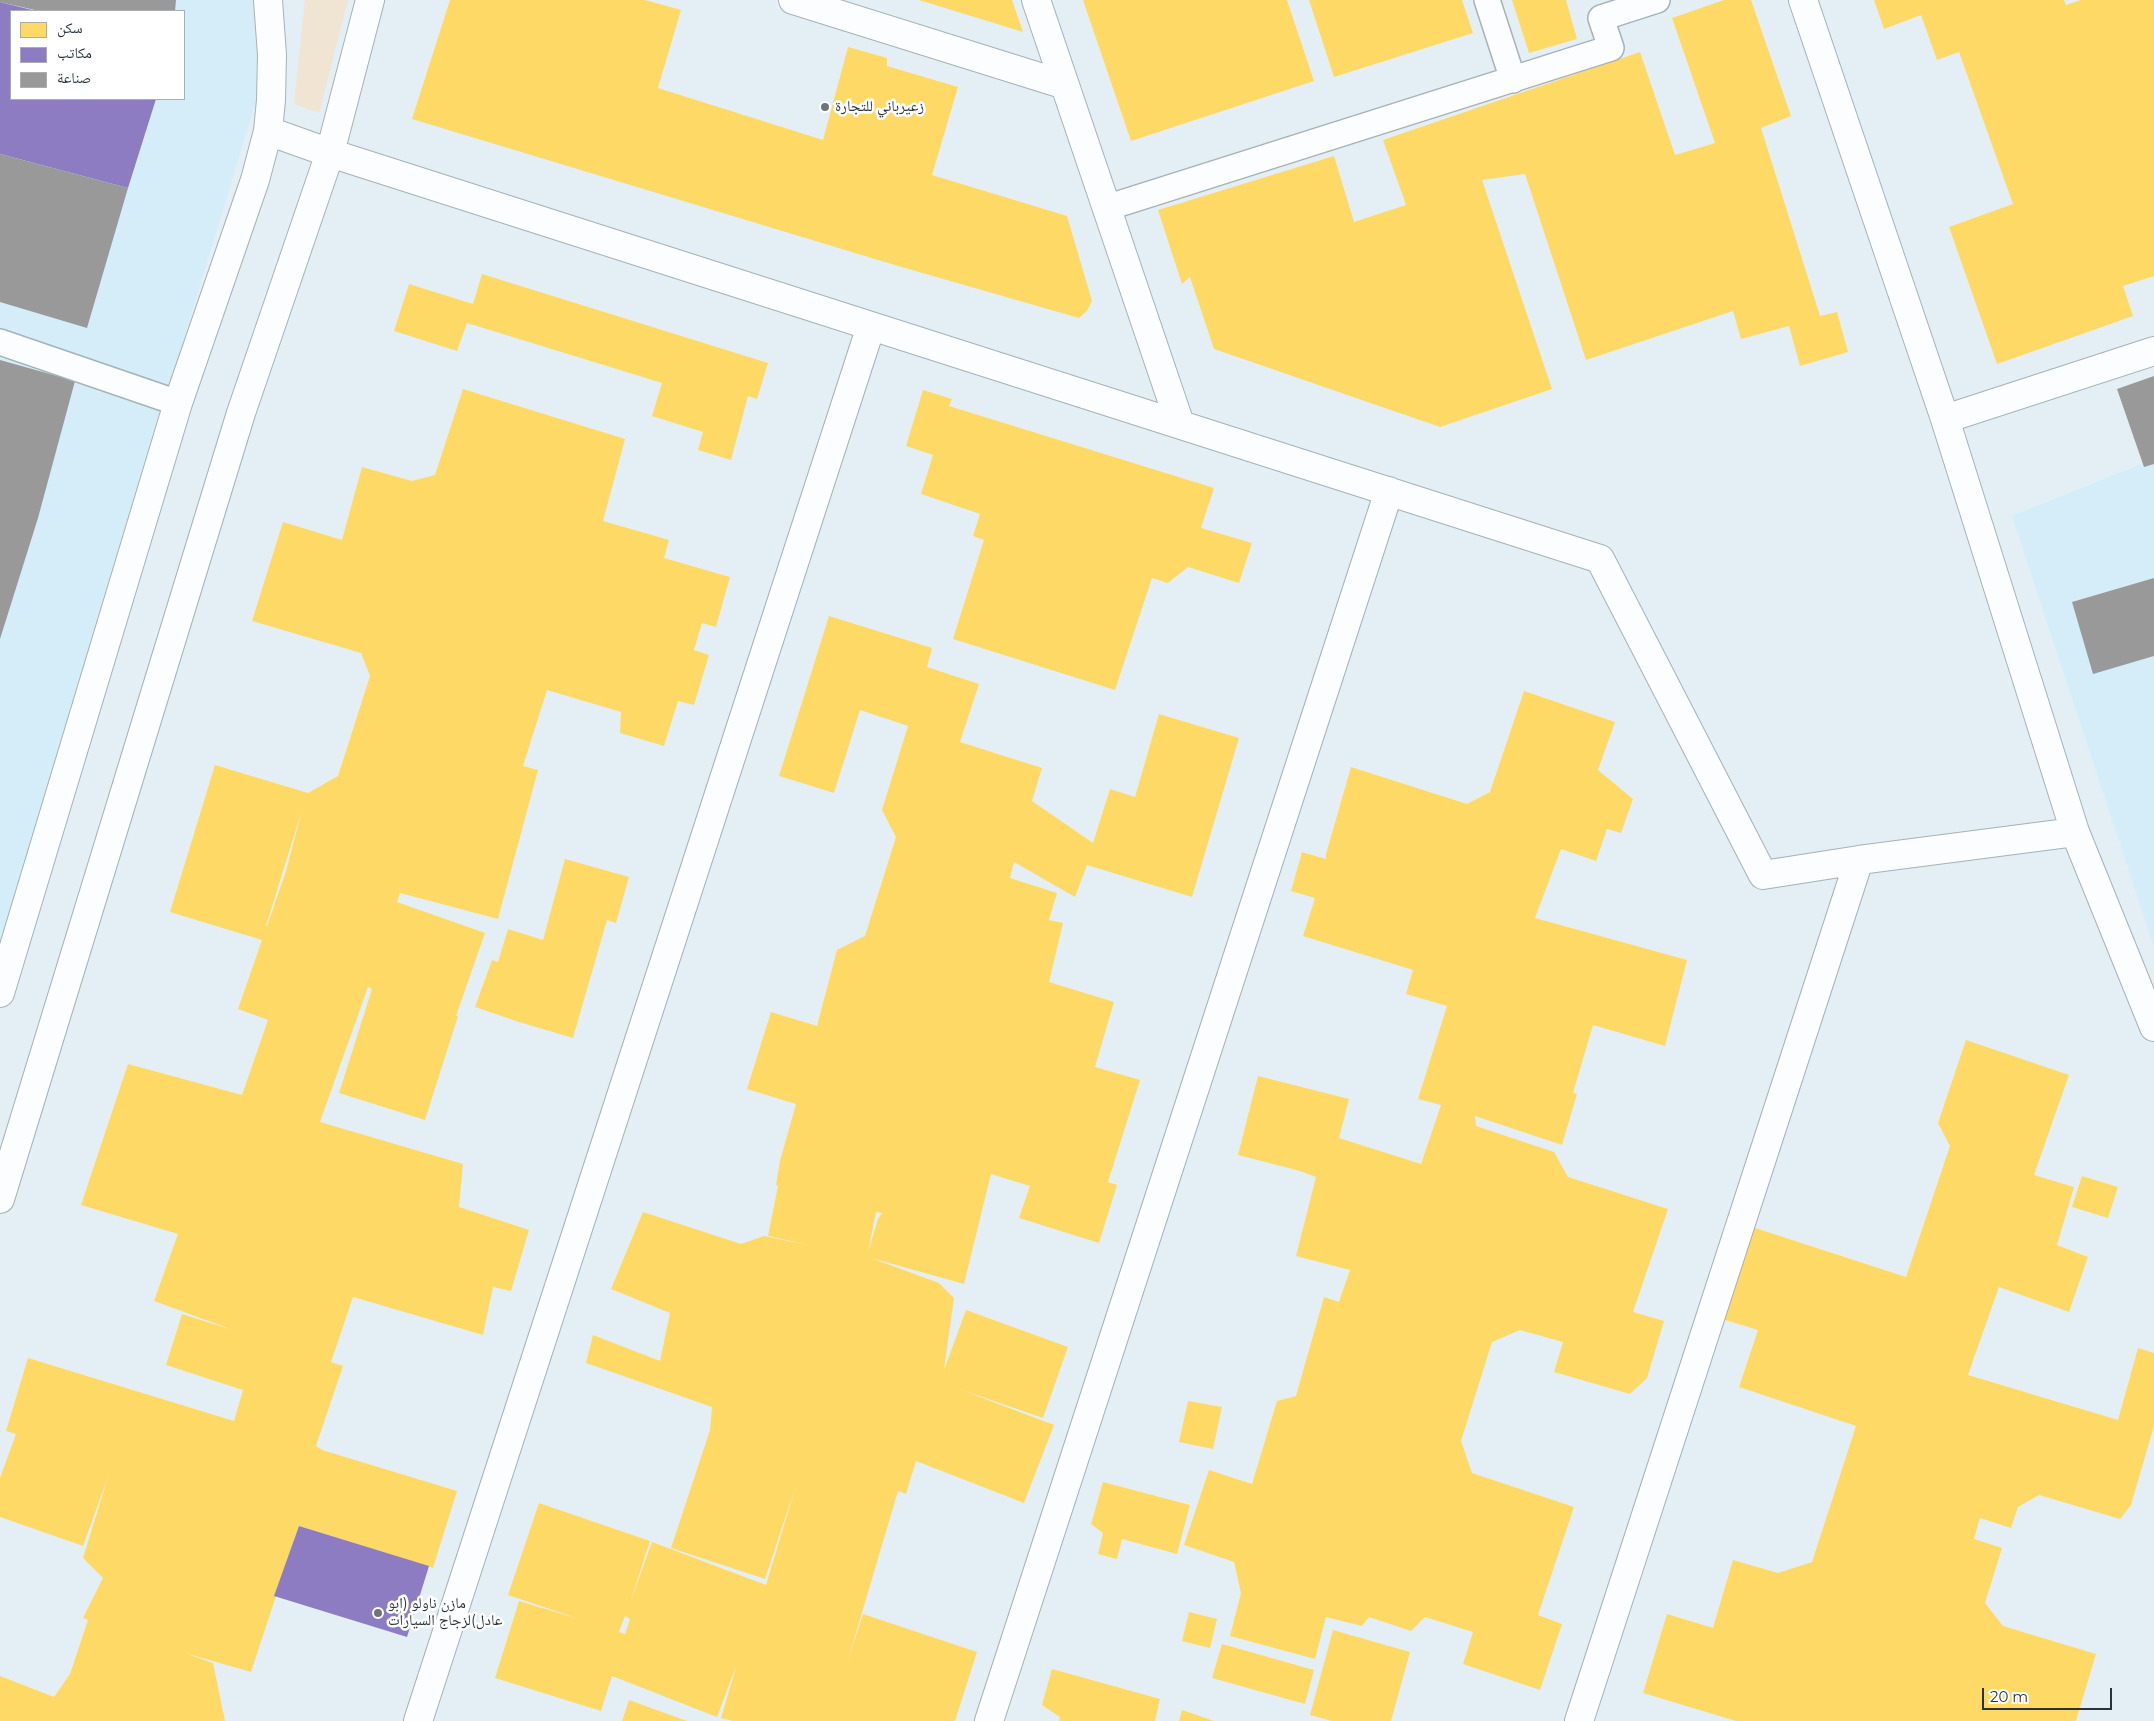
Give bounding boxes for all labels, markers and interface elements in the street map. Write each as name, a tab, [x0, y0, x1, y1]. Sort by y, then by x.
legend	[10, 10, 185, 100]
text: سكن	[57, 18, 83, 37]
text: مكاتب	[57, 43, 92, 62]
text: صناعة	[57, 68, 91, 87]
place label: زعيرباني للتجارة	[835, 98, 924, 116]
marker: زعيرباني للتجارة	[819, 101, 831, 113]
place label: مازن ناولو (ابو عادل)لزجاج السيارات	[388, 1595, 502, 1630]
marker: مازن ناولو (ابو عادل)لزجاج السيارات	[372, 1607, 384, 1619]
scale bar	[1984, 1678, 2114, 1710]
text: 20 m	[1990, 1687, 2028, 1706]

